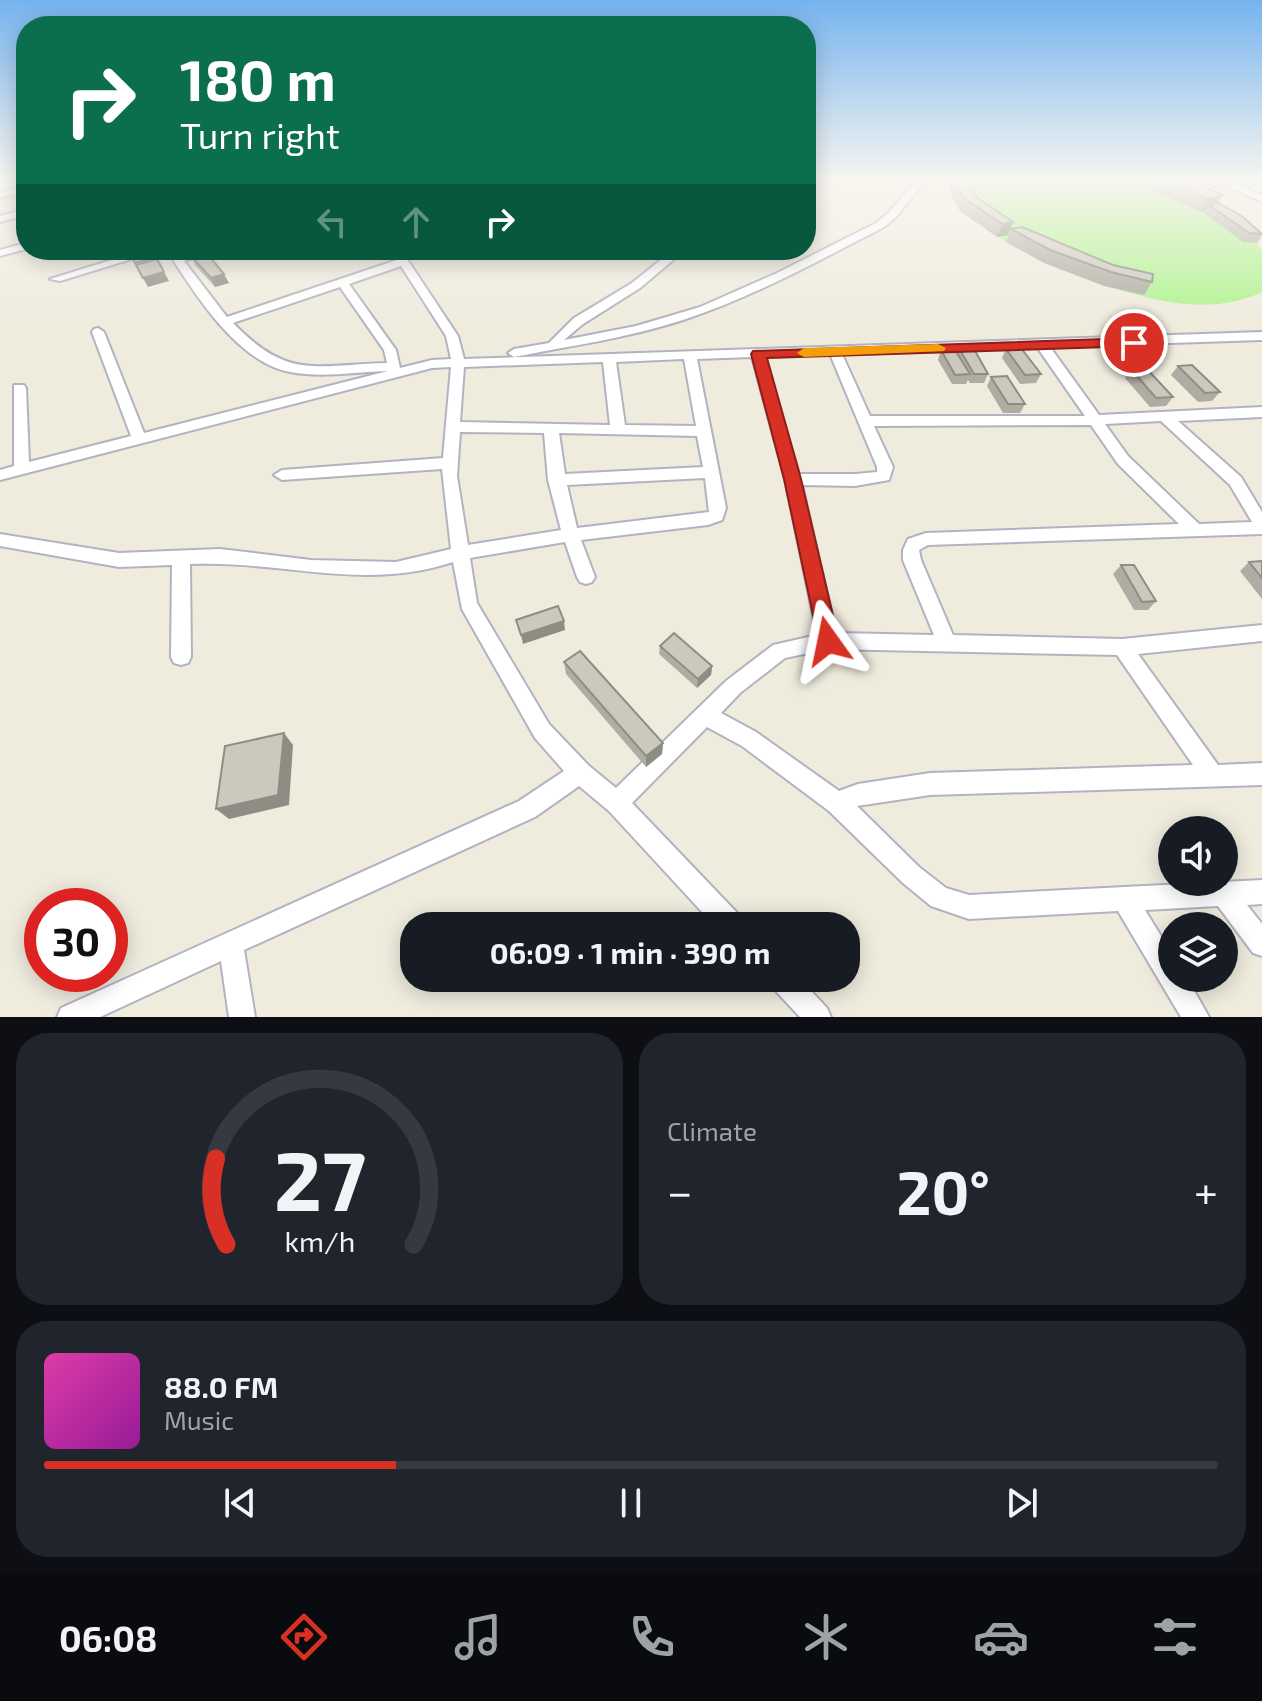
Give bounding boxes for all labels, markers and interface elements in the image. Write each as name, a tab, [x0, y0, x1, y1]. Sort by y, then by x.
text: 180 m	[180, 45, 336, 112]
icon: right	[48, 48, 152, 152]
text: Turn right	[180, 113, 340, 156]
icon: left	[310, 200, 354, 244]
icon: ahead	[394, 200, 438, 244]
icon: right	[478, 200, 522, 244]
pin	[1100, 309, 1168, 377]
icon: arrive	[1112, 321, 1156, 365]
position arrow	[786, 599, 870, 683]
map controls	[1158, 816, 1238, 992]
button: sound	[1158, 816, 1238, 896]
speed limit sign: 30	[24, 888, 128, 992]
button: layers	[1158, 912, 1238, 992]
text: 06:09 · 1 min · 390 m	[490, 934, 770, 970]
text: Climate	[667, 1115, 757, 1146]
text: 27	[273, 1128, 366, 1228]
text: 20°	[897, 1155, 990, 1227]
text: −	[667, 1164, 693, 1217]
text: +	[1194, 1164, 1218, 1217]
text: km/h	[284, 1223, 355, 1258]
text: 88.0 FM	[164, 1368, 278, 1404]
text: Music	[164, 1404, 234, 1435]
icon: previous	[218, 1481, 262, 1525]
icon: pause	[609, 1481, 653, 1525]
icon: next	[1000, 1481, 1044, 1525]
icon: directions	[276, 1609, 332, 1665]
icon: music	[450, 1609, 506, 1665]
icon: phone	[624, 1609, 680, 1665]
icon: climate	[798, 1609, 854, 1665]
icon: car	[973, 1609, 1029, 1665]
icon: filters	[1147, 1609, 1203, 1665]
text: 06:08	[59, 1616, 157, 1659]

